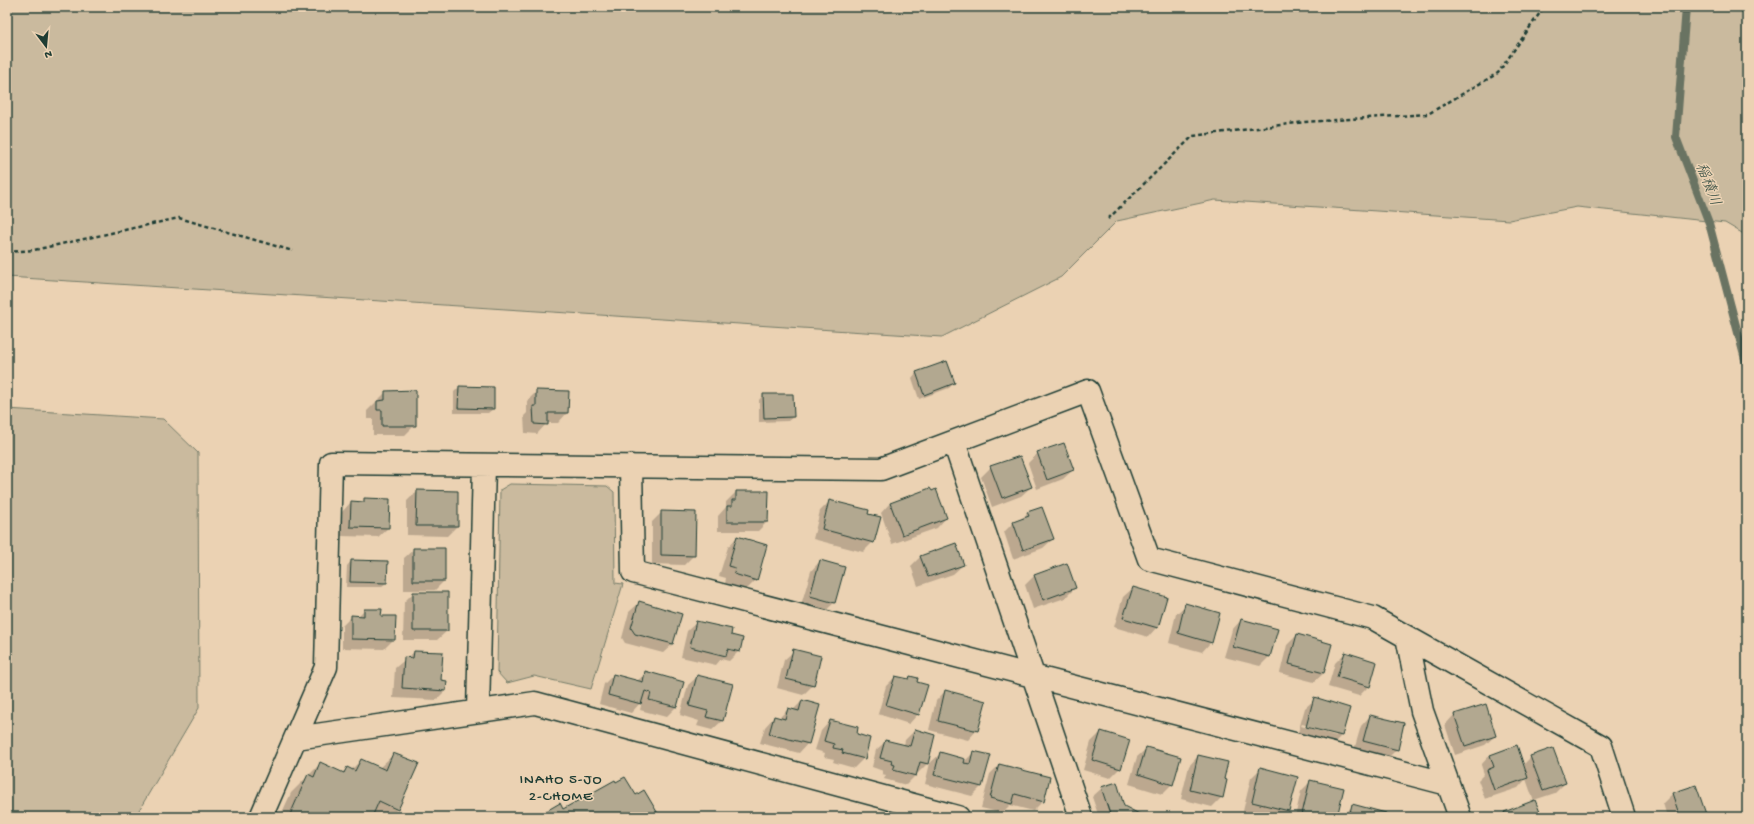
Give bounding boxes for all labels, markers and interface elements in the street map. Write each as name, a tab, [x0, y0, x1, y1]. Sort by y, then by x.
north arrow	[26, 26, 66, 66]
text: N	[43, 47, 53, 60]
water label: 稲積川	[1691, 160, 1725, 209]
district label: INAHO 5-JO 2-CHOME	[520, 771, 602, 806]

